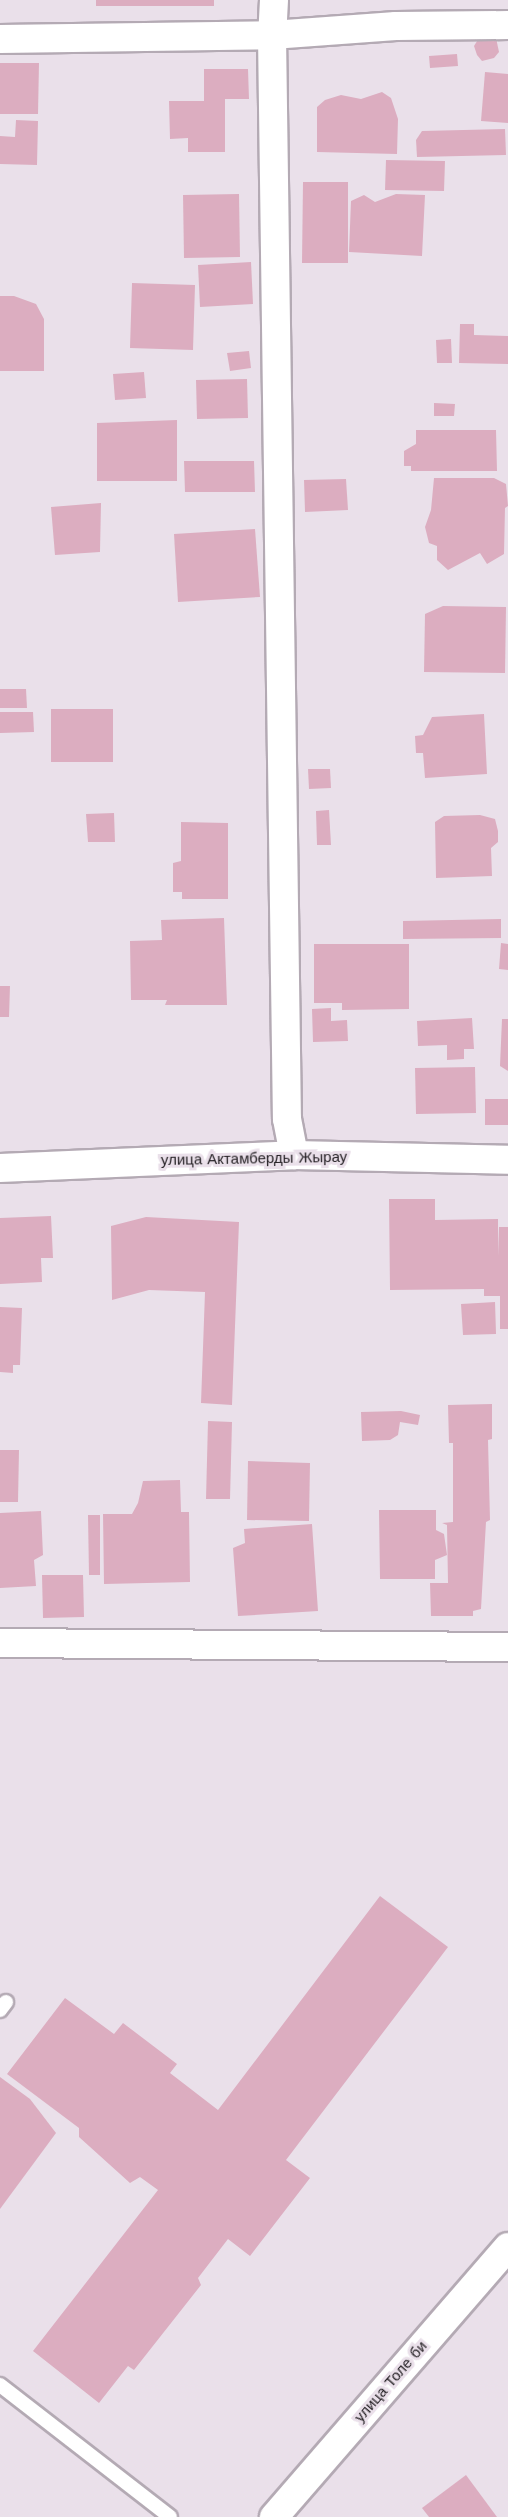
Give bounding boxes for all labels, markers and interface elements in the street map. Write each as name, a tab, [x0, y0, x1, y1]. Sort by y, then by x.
street label: улица Актамберды Жырау	[161, 1148, 347, 1170]
street label: улица Толе би	[351, 2338, 431, 2426]

